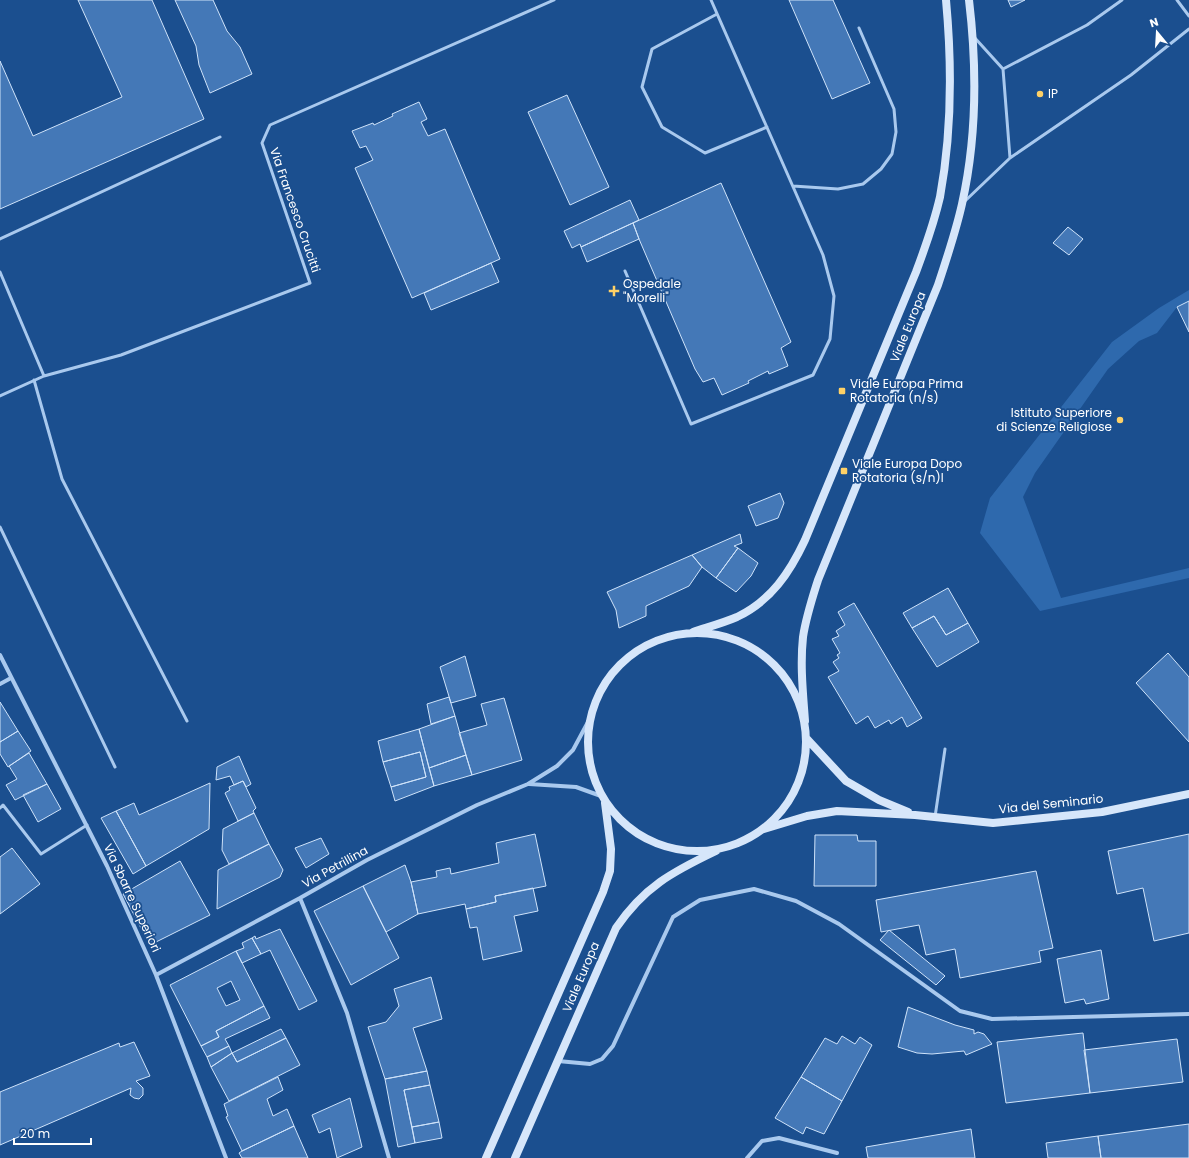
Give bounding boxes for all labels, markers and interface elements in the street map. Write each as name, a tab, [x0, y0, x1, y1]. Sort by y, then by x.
north arrow	[1137, 12, 1177, 52]
text: N	[1147, 14, 1160, 31]
place label: IP	[1048, 85, 1058, 102]
marker: IP	[1035, 89, 1045, 99]
street label: Via Francesco Crucitti	[266, 145, 325, 275]
place label: Ospedale "Morelli"	[623, 275, 681, 306]
marker: Ospedale "Morelli"	[608, 285, 620, 297]
street label: Viale Europa	[886, 289, 929, 365]
place label: Viale Europa Prima Rotatoria (n/s)	[850, 375, 963, 406]
marker: Viale Europa Prima Rotatoria (n/s)	[837, 386, 847, 396]
place label: Istituto Superiore di Scienze Religiose	[996, 404, 1112, 435]
marker: Istituto Superiore di Scienze Religiose	[1115, 415, 1125, 425]
place label: Viale Europa Dopo Rotatoria (s/n)I	[852, 455, 962, 486]
marker: Viale Europa Dopo Rotatoria (s/n)I	[839, 466, 849, 476]
street label: Via del Seminario	[998, 790, 1104, 817]
street label: Via Sbarre Superiori	[100, 841, 165, 955]
street label: Via Petrillina	[299, 841, 371, 892]
street label: Viale Europa	[558, 939, 603, 1015]
scale bar	[14, 1120, 91, 1146]
text: 20 m	[20, 1125, 50, 1142]

